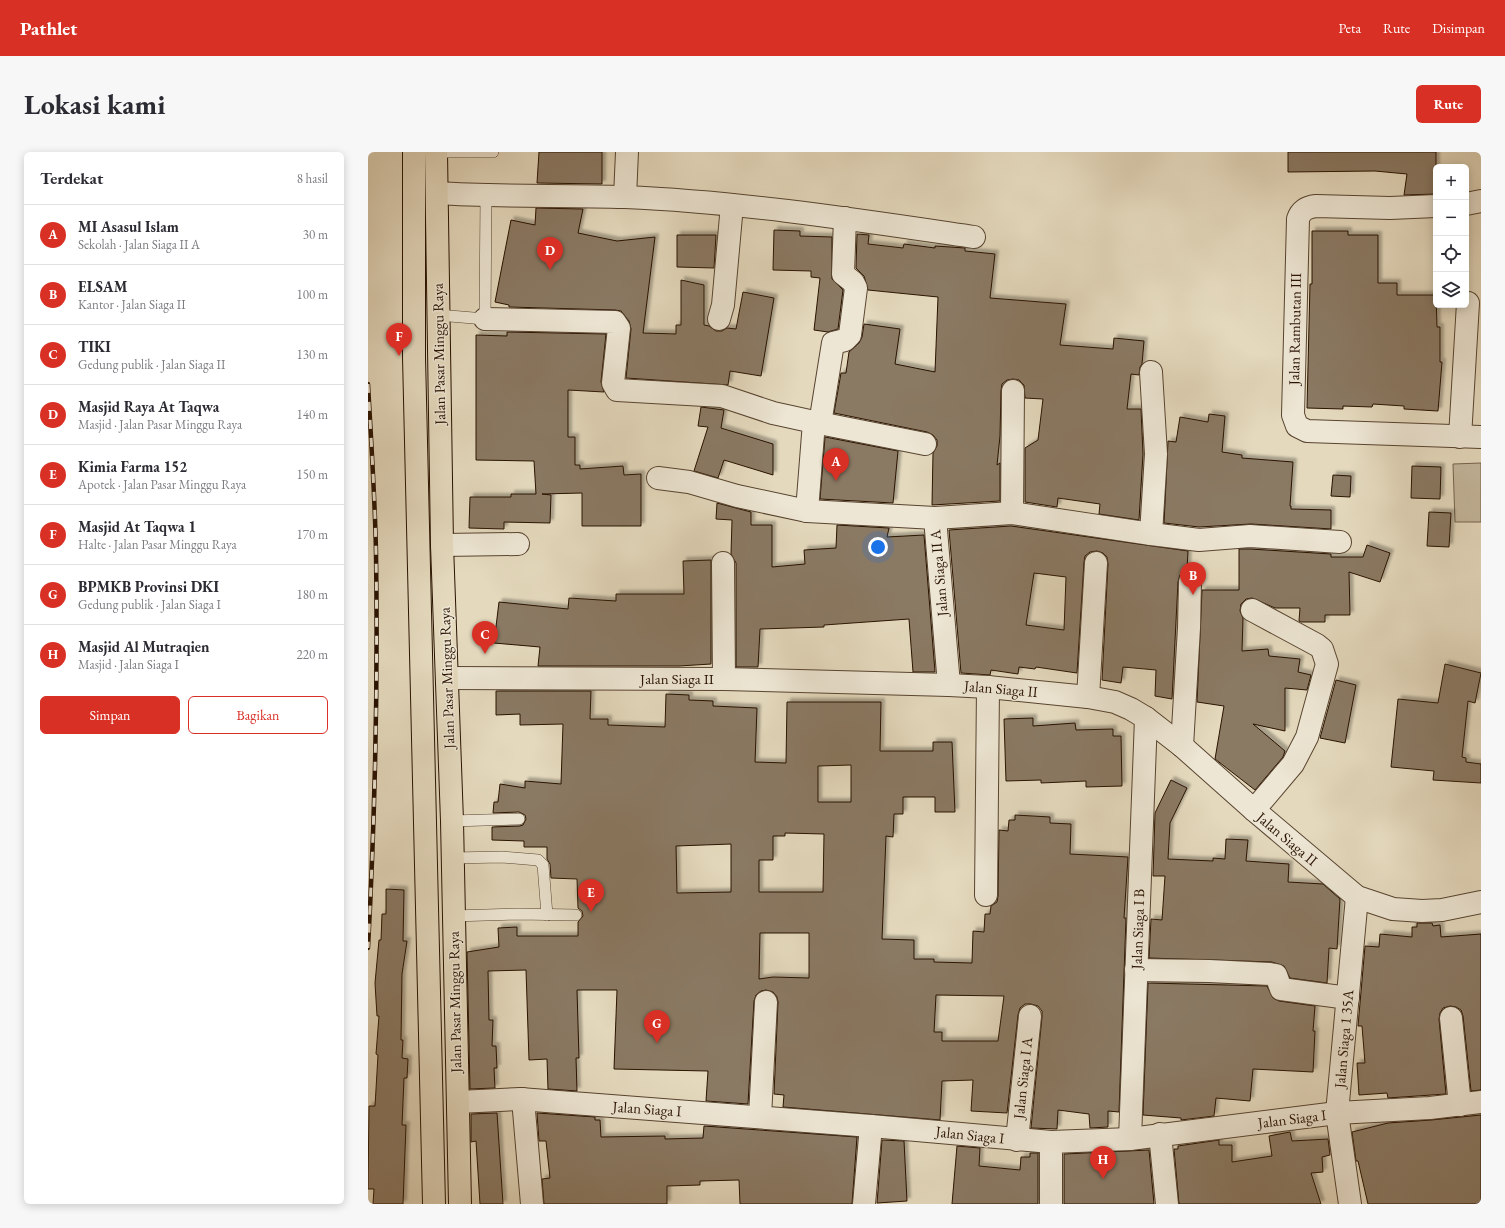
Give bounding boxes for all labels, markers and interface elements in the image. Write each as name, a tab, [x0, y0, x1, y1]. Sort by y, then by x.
text: Pathlet	[20, 16, 77, 41]
text: Peta	[1339, 19, 1361, 37]
text: Rute	[1383, 19, 1410, 37]
text: Disimpan	[1432, 19, 1485, 37]
button: Rute	[1416, 85, 1481, 123]
text: Lokasi kami	[24, 86, 165, 122]
map controls	[1433, 164, 1469, 308]
button: +	[1433, 164, 1469, 200]
text: Terdekat	[40, 167, 103, 189]
text: 8 hasil	[297, 170, 328, 187]
button: −	[1433, 200, 1469, 236]
text: MI Asasul Islam	[78, 217, 179, 236]
text: A	[48, 226, 58, 243]
text: 30 m	[303, 226, 328, 243]
text: Sekolah · Jalan Siaga II A	[78, 236, 200, 253]
button: locate	[1433, 236, 1469, 272]
pin: D	[537, 237, 563, 270]
button: layers	[1433, 272, 1469, 308]
street label: Jalan Rambutan III	[1284, 273, 1305, 387]
text: ELSAM	[78, 277, 127, 296]
street label: Jalan Pasar Minggu Raya	[428, 283, 449, 427]
text: B	[49, 286, 57, 303]
text: 100 m	[297, 286, 328, 303]
text: Kantor · Jalan Siaga II	[78, 296, 186, 313]
pin: F	[386, 323, 412, 356]
text: TIKI	[78, 337, 111, 356]
text: C	[48, 346, 58, 363]
text: 130 m	[297, 346, 328, 363]
text: Gedung publik · Jalan Siaga II	[78, 356, 225, 373]
text: Masjid Raya At Taqwa	[78, 397, 219, 416]
text: D	[48, 406, 58, 423]
text: 140 m	[297, 406, 328, 423]
text: Masjid · Jalan Pasar Minggu Raya	[78, 416, 242, 433]
pin: A	[823, 448, 849, 481]
text: Kimia Farma 152	[78, 457, 187, 476]
text: E	[49, 466, 57, 483]
text: 150 m	[297, 466, 328, 483]
text: Apotek · Jalan Pasar Minggu Raya	[78, 476, 246, 493]
text: Masjid At Taqwa 1	[78, 517, 196, 536]
text: F	[49, 526, 57, 543]
text: 170 m	[297, 526, 328, 543]
street label: Jalan Siaga II A	[925, 528, 952, 619]
text: Halte · Jalan Pasar Minggu Raya	[78, 536, 237, 553]
your location	[868, 537, 888, 557]
pin: B	[1180, 562, 1206, 595]
text: BPMKB Provinsi DKI	[78, 577, 219, 596]
text: G	[48, 586, 58, 603]
text: 180 m	[297, 586, 328, 603]
text: Gedung publik · Jalan Siaga I	[78, 596, 221, 613]
street label: Jalan Pasar Minggu Raya	[435, 607, 459, 751]
pin: C	[472, 621, 498, 654]
text: Masjid Al Mutraqien	[78, 637, 210, 656]
text: H	[48, 646, 58, 663]
text: 220 m	[297, 646, 328, 663]
text: Masjid · Jalan Siaga I	[78, 656, 179, 673]
street label: Jalan Siaga II	[638, 669, 714, 688]
street label: Jalan Siaga II	[961, 676, 1039, 701]
button: Simpan	[40, 696, 180, 734]
button: Bagikan	[188, 696, 328, 734]
street label: Jalan Siaga II	[1251, 806, 1322, 870]
pin: E	[578, 879, 604, 912]
street label: Jalan Siaga I B	[1127, 888, 1148, 972]
street label: Jalan Pasar Minggu Raya	[444, 931, 465, 1075]
street label: Jalan Siaga 1 35A	[1330, 988, 1357, 1091]
pin: G	[644, 1010, 670, 1043]
street label: Jalan Siaga I A	[1009, 1035, 1036, 1122]
street label: Jalan Siaga I	[610, 1096, 682, 1120]
street label: Jalan Siaga I	[1255, 1105, 1327, 1132]
street label: Jalan Siaga I	[933, 1121, 1005, 1148]
pin: H	[1090, 1146, 1116, 1179]

